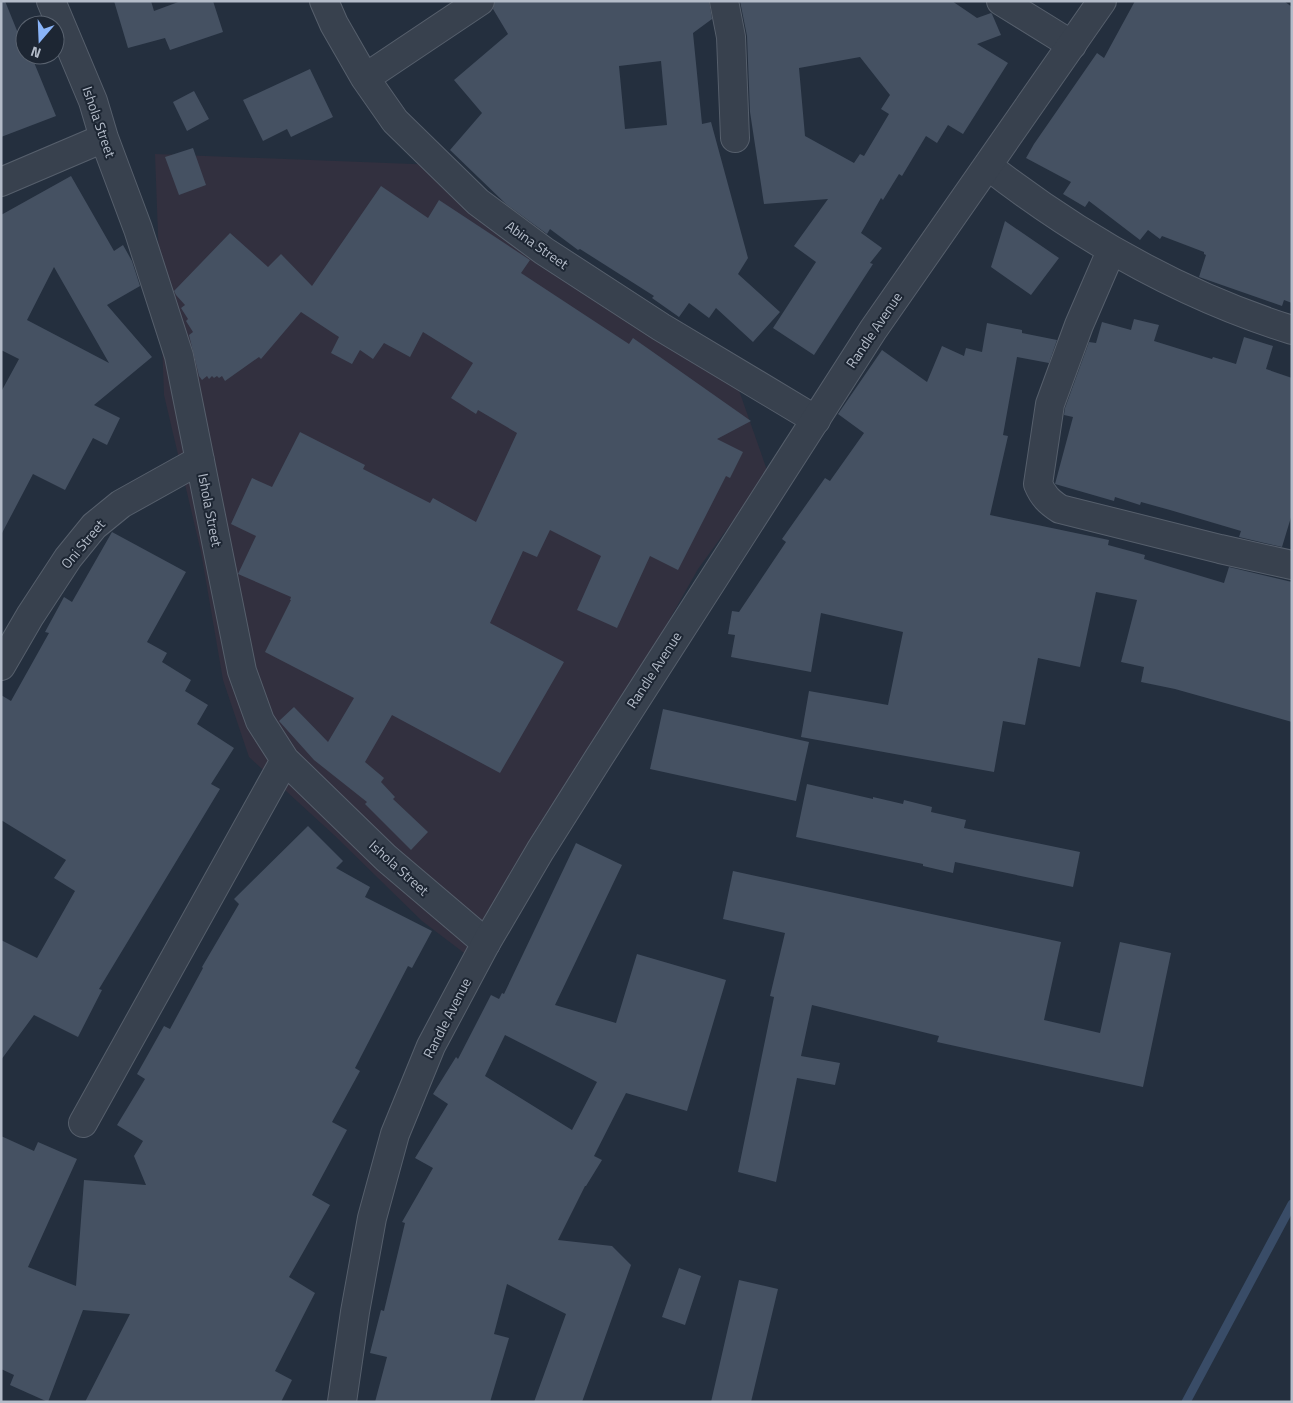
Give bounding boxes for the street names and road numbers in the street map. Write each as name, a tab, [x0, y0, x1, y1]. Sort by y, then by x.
street label: Ishola Street	[77, 83, 122, 160]
street label: Abina Street	[502, 215, 573, 274]
street label: Randle Avenue	[840, 287, 907, 372]
street label: Ishola Street	[193, 471, 228, 548]
street label: Oni Street	[56, 514, 110, 573]
street label: Randle Avenue	[621, 627, 686, 712]
street label: Ishola Street	[365, 835, 434, 900]
street label: Randle Avenue	[417, 974, 476, 1062]

